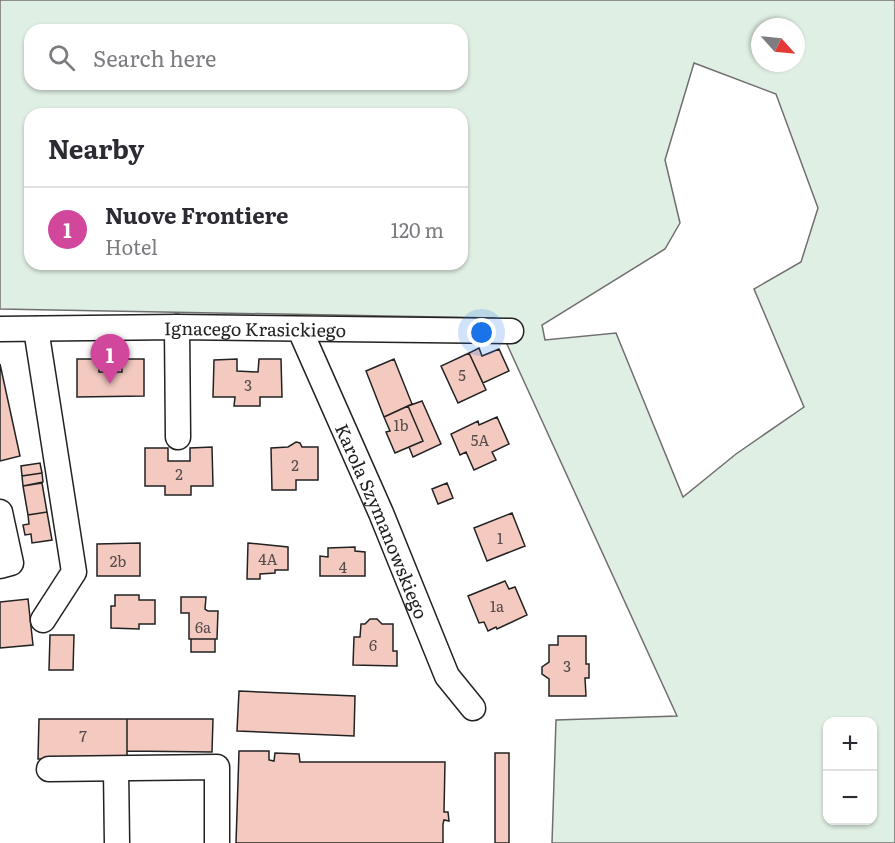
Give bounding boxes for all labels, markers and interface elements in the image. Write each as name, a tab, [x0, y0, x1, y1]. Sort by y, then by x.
north arrow	[751, 18, 805, 72]
search box	[24, 24, 468, 90]
icon: search	[45, 41, 78, 74]
text: Search here	[93, 41, 216, 74]
text: Nearby	[48, 128, 144, 167]
text: Nuove Frontiere	[105, 198, 289, 231]
text: 1	[63, 214, 72, 244]
text: 120 m	[391, 214, 444, 244]
text: Hotel	[105, 231, 158, 261]
street label: Ignacego Krasickiego	[164, 313, 346, 343]
your location	[467, 318, 496, 347]
pin: 1	[90, 334, 130, 384]
house number: 5	[458, 363, 466, 386]
house number: 3	[244, 373, 252, 396]
house number: 1b	[393, 413, 409, 436]
street label: Karola Szymanowskiego	[329, 419, 436, 623]
house number: 5A	[471, 428, 489, 451]
house number: 2	[291, 453, 299, 476]
house number: 2	[175, 462, 183, 485]
house number: 1	[497, 526, 503, 549]
house number: 4A	[258, 547, 278, 570]
house number: 2b	[110, 549, 126, 572]
house number: 4	[339, 555, 347, 578]
house number: 1a	[490, 594, 505, 617]
house number: 6a	[195, 615, 212, 638]
house number: 6	[369, 633, 377, 656]
house number: 3	[563, 654, 571, 677]
map controls	[823, 717, 877, 825]
button: +	[823, 717, 877, 771]
house number: 7	[79, 724, 87, 747]
button: −	[823, 771, 877, 825]

